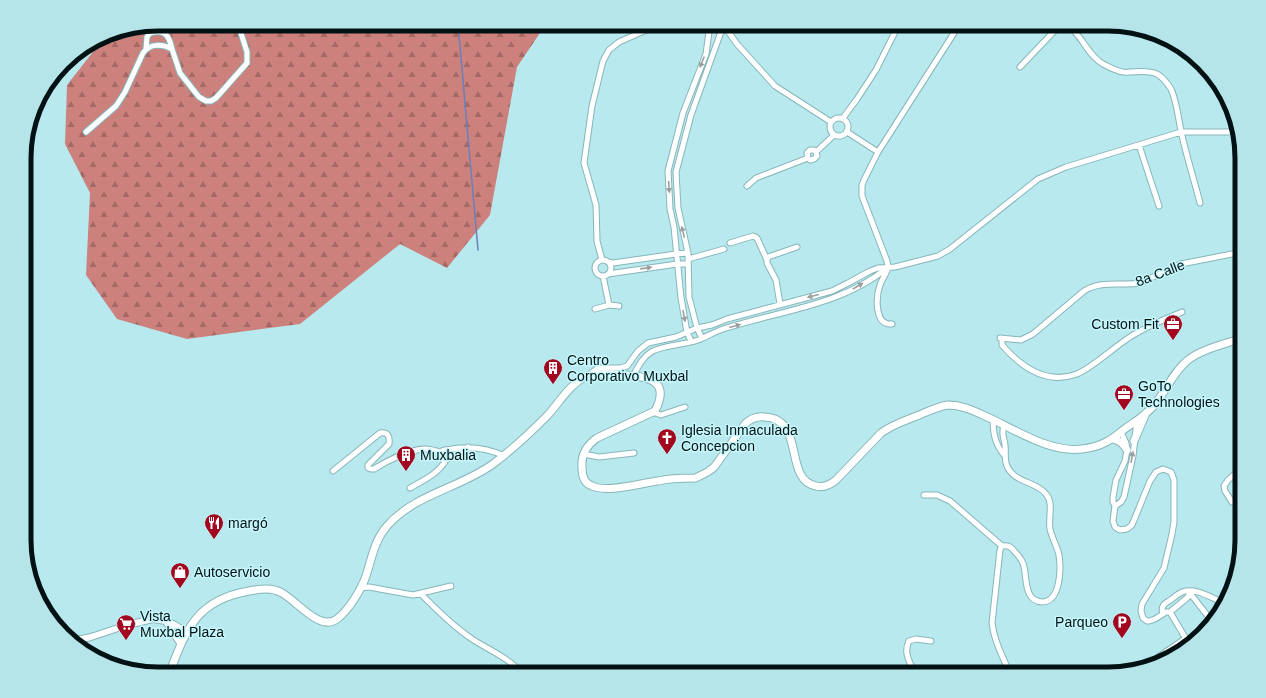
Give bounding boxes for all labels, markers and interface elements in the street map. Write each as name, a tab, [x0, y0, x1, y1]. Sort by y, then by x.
one-way arrow	[699, 57, 705, 69]
one-way arrow	[665, 181, 672, 193]
one-way arrow	[680, 226, 686, 238]
street label: 8a Calle	[1133, 256, 1187, 290]
one-way arrow	[640, 265, 652, 271]
one-way arrow	[852, 283, 864, 290]
one-way arrow	[806, 293, 819, 299]
one-way arrow	[681, 310, 687, 322]
office icon: Custom Fit	[1162, 313, 1184, 341]
place label: Custom Fit	[1091, 316, 1159, 332]
one-way arrow	[729, 322, 741, 328]
place label: Centro Corporativo Muxbal	[567, 352, 688, 384]
building icon: Centro Corporativo Muxbal	[542, 357, 564, 385]
place label: GoTo Technologies	[1138, 378, 1220, 410]
office icon: GoTo Technologies	[1113, 383, 1135, 411]
place label: Iglesia Inmaculada Concepcion	[681, 422, 798, 454]
church icon: Iglesia Inmaculada Concepcion	[656, 427, 678, 455]
building icon: Muxbalia	[395, 444, 417, 472]
place label: Muxbalia	[420, 447, 476, 463]
one-way arrow	[1129, 450, 1135, 463]
restaurant icon: margó	[203, 512, 225, 540]
place label: margó	[228, 515, 268, 531]
shop icon: Autoservicio	[169, 561, 191, 589]
place label: Autoservicio	[194, 564, 270, 580]
place label: Vista Muxbal Plaza	[140, 608, 224, 640]
parking icon: Parqueo	[1111, 611, 1133, 639]
supermarket icon: Vista Muxbal Plaza	[115, 613, 137, 641]
place label: Parqueo	[1055, 614, 1108, 630]

